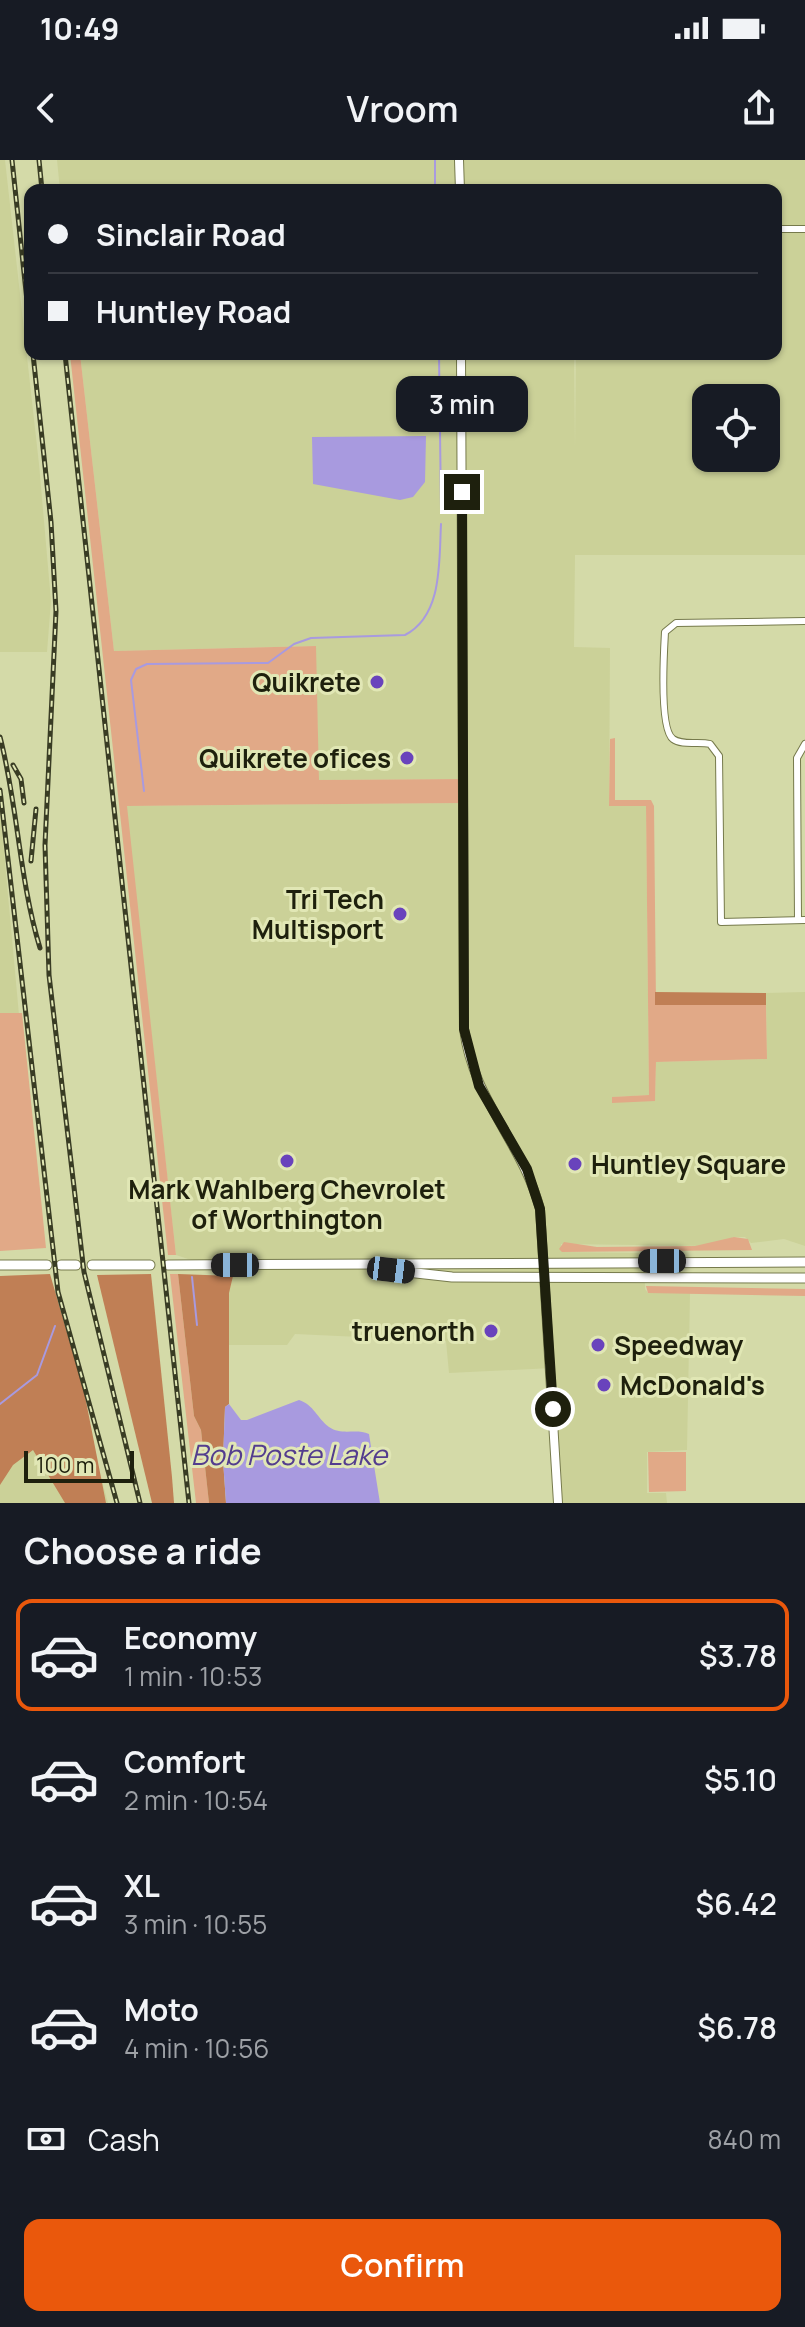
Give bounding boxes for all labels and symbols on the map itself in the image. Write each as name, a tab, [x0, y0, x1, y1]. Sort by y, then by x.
callout: 3 min	[396, 376, 528, 432]
route end	[444, 474, 480, 510]
place label: Quikrete	[252, 664, 361, 700]
marker: Quikrete	[368, 673, 386, 691]
place label: Quikrete ofices	[199, 740, 391, 776]
marker: Quikrete ofices	[398, 749, 416, 767]
place label: Tri Tech Multisport	[252, 881, 384, 947]
marker: Tri Tech Multisport	[391, 905, 409, 923]
place label: Huntley Square	[591, 1146, 786, 1182]
marker: Mark Wahlberg Chevrolet of Worthington	[278, 1152, 296, 1170]
marker: Huntley Square	[566, 1155, 584, 1173]
place label: Mark Wahlberg Chevrolet of Worthington	[128, 1171, 446, 1237]
car	[638, 1249, 686, 1273]
car	[211, 1253, 259, 1277]
car	[366, 1255, 416, 1285]
place label: truenorth	[352, 1313, 475, 1349]
marker: truenorth	[482, 1322, 500, 1340]
place label: Speedway	[614, 1327, 744, 1363]
marker: Speedway	[589, 1336, 607, 1354]
place label: McDonald's	[620, 1367, 765, 1403]
marker: McDonald's	[595, 1376, 613, 1394]
route start	[535, 1391, 571, 1427]
water label: Bob Poste Lake	[191, 1435, 389, 1473]
scale bar	[24, 1447, 134, 1483]

